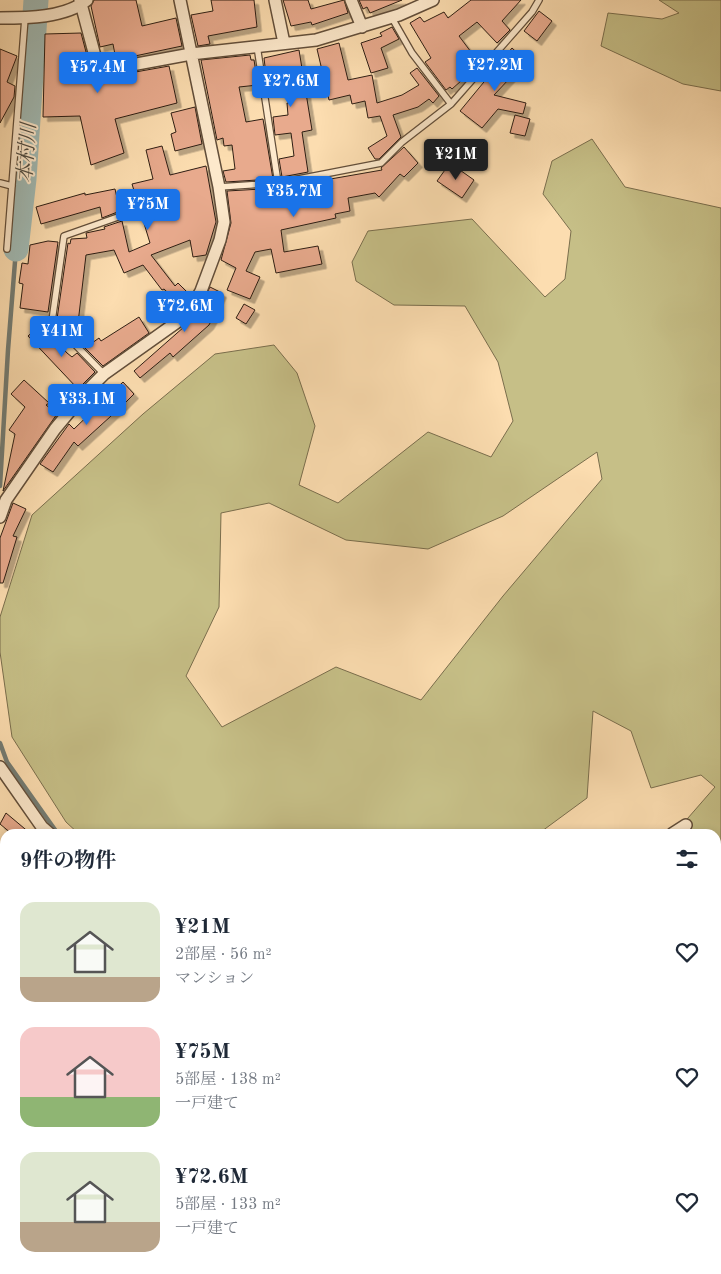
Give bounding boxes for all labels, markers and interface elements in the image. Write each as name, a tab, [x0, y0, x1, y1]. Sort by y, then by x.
pin: ¥27.2M	[454, 49, 536, 92]
pin: ¥57.4M	[57, 52, 139, 94]
text: ¥27.2M	[467, 58, 523, 74]
text: ¥57.4M	[70, 60, 126, 76]
pin: ¥27.6M	[250, 66, 332, 108]
text: ¥27.6M	[263, 74, 319, 90]
water label: 本村川	[14, 120, 40, 184]
pin: ¥21M	[426, 138, 486, 181]
text: ¥21M	[435, 147, 477, 163]
pin: ¥35.7M	[253, 176, 335, 218]
text: ¥35.7M	[266, 184, 322, 200]
pin: ¥75M	[118, 188, 178, 231]
text: ¥75M	[127, 197, 169, 213]
pin: ¥72.6M	[144, 290, 226, 333]
text: ¥72.6M	[157, 299, 213, 315]
pin: ¥41M	[32, 316, 92, 358]
text: ¥41M	[41, 324, 83, 340]
pin: ¥33.1M	[46, 384, 128, 426]
text: ¥33.1M	[59, 392, 115, 408]
icon: filters	[673, 845, 701, 873]
text: 9件の物件	[20, 851, 116, 872]
text: ¥21M	[175, 917, 230, 938]
icon: home	[60, 922, 120, 982]
icon: heart	[673, 938, 701, 966]
text: 2部屋 · 56 m²	[175, 947, 272, 963]
text: マンション	[175, 971, 254, 987]
text: ¥75M	[175, 1042, 230, 1063]
icon: home	[60, 1047, 120, 1107]
icon: heart	[673, 1063, 701, 1091]
text: 5部屋 · 138 m²	[175, 1072, 281, 1088]
text: 一戸建て	[175, 1096, 239, 1112]
text: ¥72.6M	[175, 1167, 248, 1188]
icon: home	[60, 1172, 120, 1232]
icon: heart	[673, 1188, 701, 1216]
text: 5部屋 · 133 m²	[175, 1197, 281, 1213]
text: 一戸建て	[175, 1221, 239, 1237]

